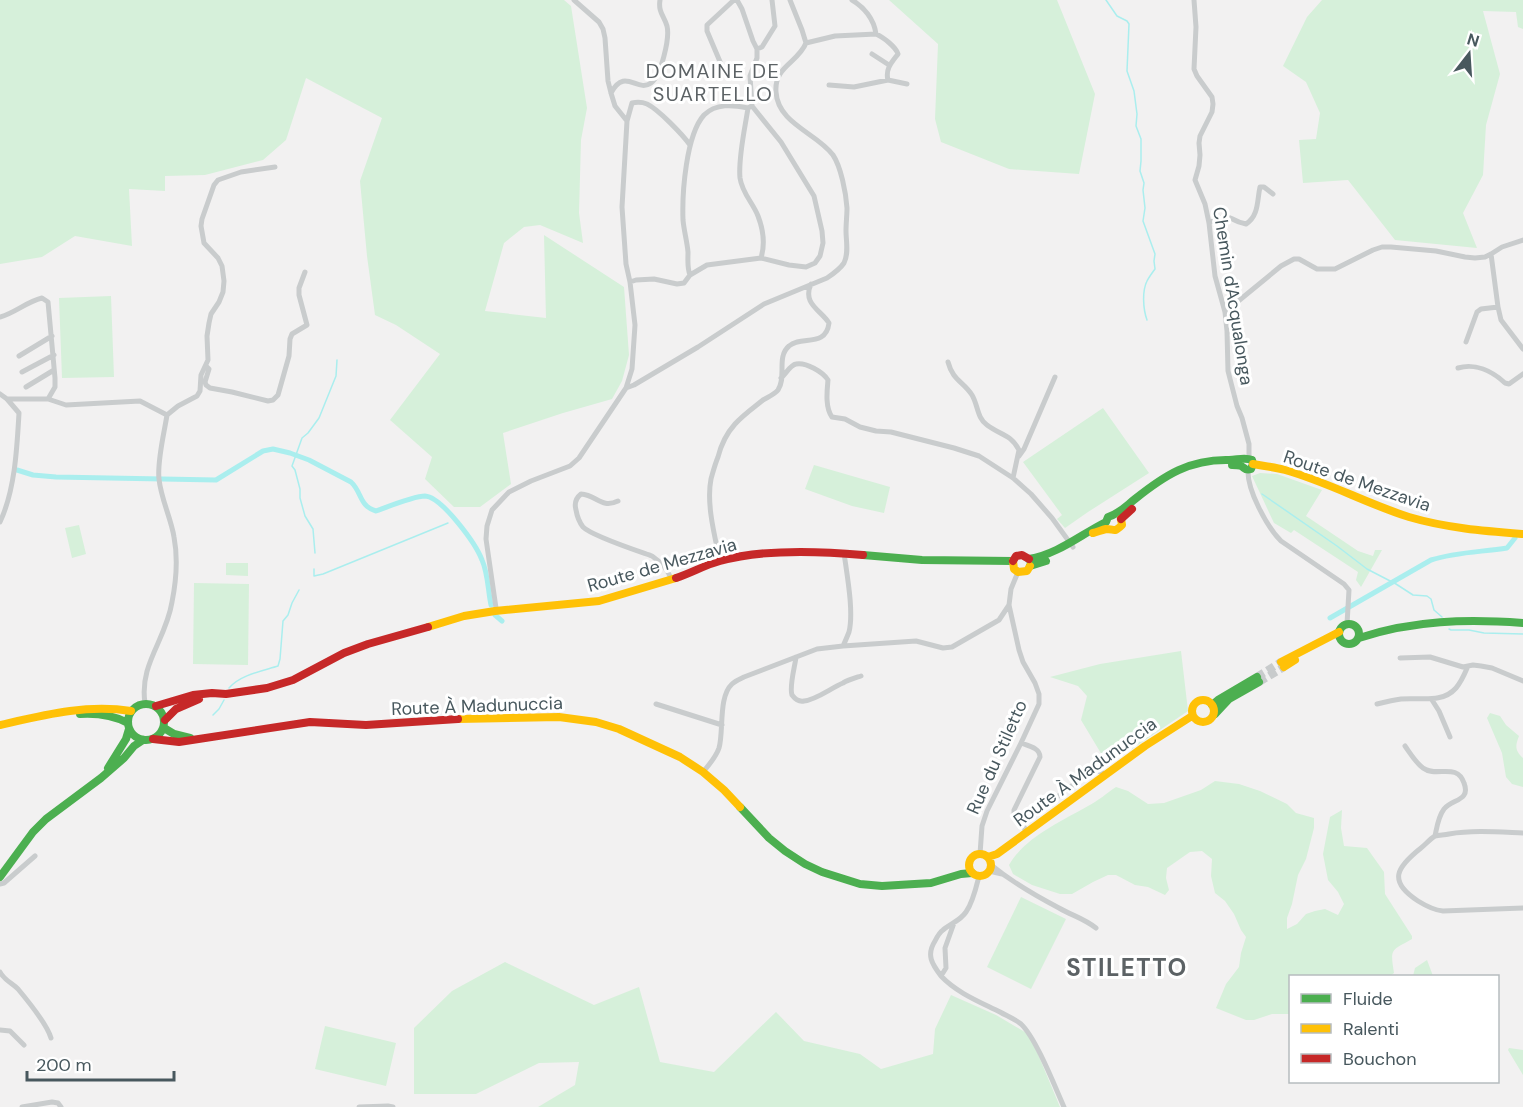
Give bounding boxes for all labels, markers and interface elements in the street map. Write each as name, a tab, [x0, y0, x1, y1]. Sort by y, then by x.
north arrow	[1439, 24, 1499, 84]
text: N	[1465, 28, 1482, 52]
district label: DOMAINE DE SUARTELLO	[646, 58, 780, 107]
street label: Chemin d'Acqualonga	[1207, 205, 1259, 387]
street label: Route de Mezzavia	[1280, 445, 1434, 517]
street label: Route de Mezzavia	[585, 532, 739, 598]
street label: Route À Madunuccia	[391, 691, 563, 721]
street label: Rue du Stiletto	[961, 696, 1033, 818]
street label: Route À Madunuccia	[1009, 712, 1161, 832]
district label: STILETTO	[1066, 952, 1188, 983]
legend	[1289, 975, 1499, 1083]
text: Fluide	[1343, 987, 1393, 1011]
text: Ralenti	[1343, 1017, 1399, 1041]
scale bar	[27, 1044, 174, 1082]
text: Bouchon	[1343, 1047, 1417, 1071]
text: 200 m	[36, 1053, 92, 1077]

